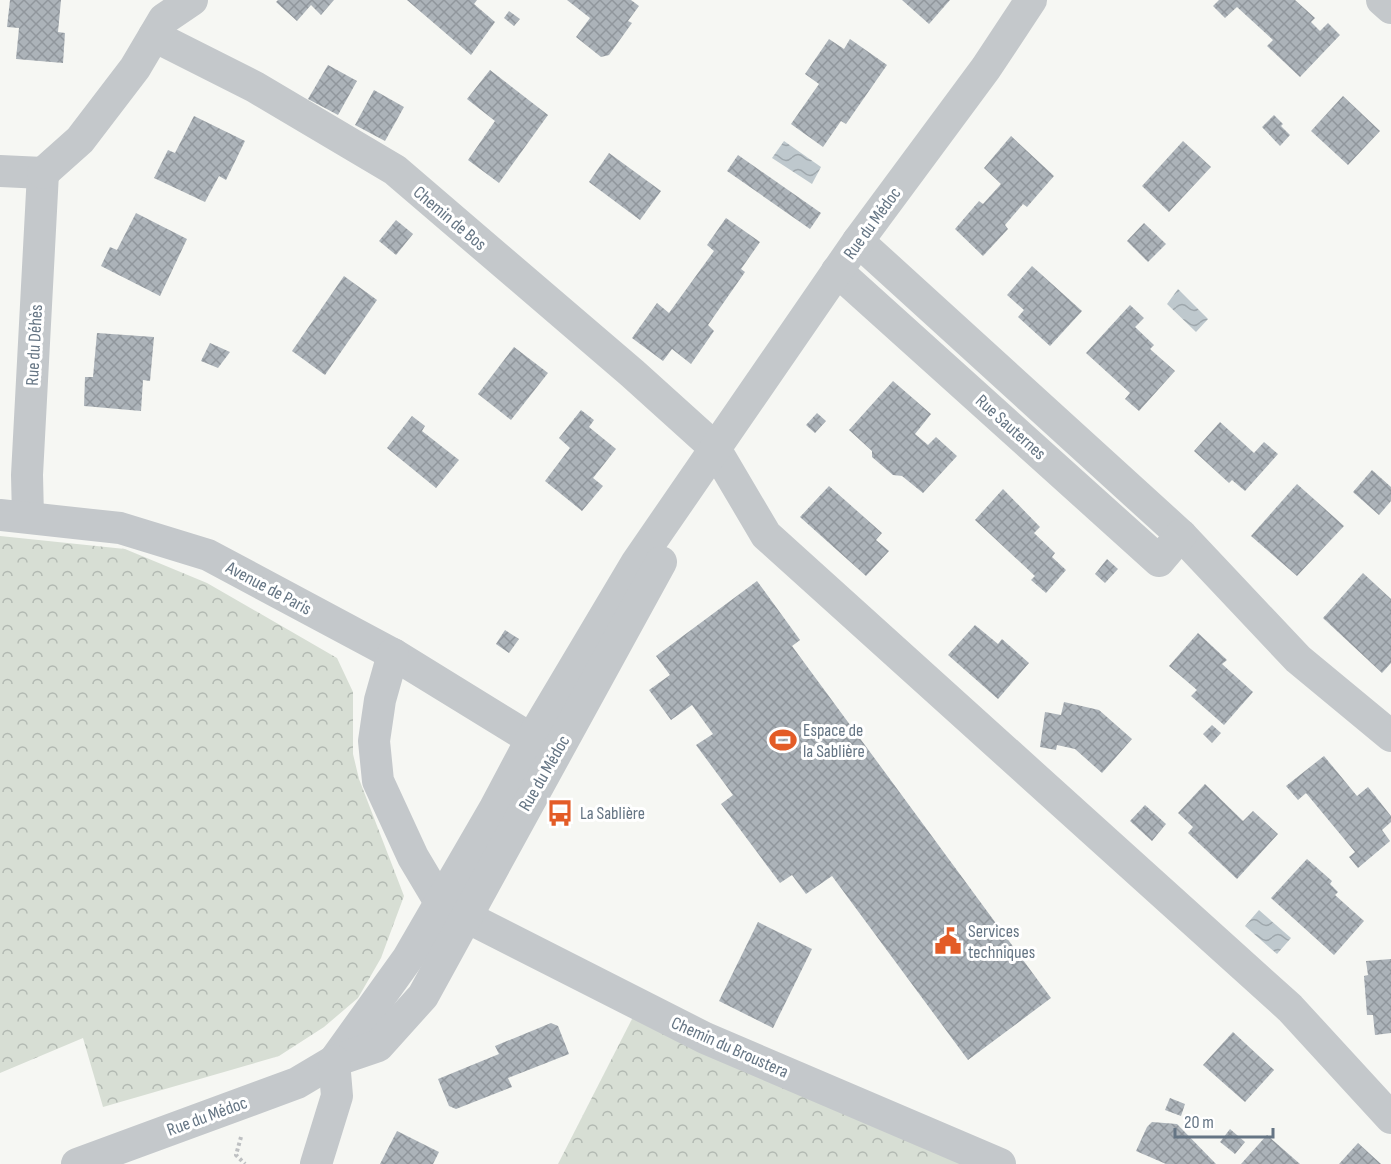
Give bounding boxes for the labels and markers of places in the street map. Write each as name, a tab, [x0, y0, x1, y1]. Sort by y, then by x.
place label: Espace de la Sablière	[803, 720, 865, 762]
sports icon: Espace de la Sablière	[768, 725, 798, 755]
bus stop icon: La Sablière	[545, 798, 575, 828]
place label: La Sablière	[580, 803, 645, 824]
place label: Services techniques	[968, 921, 1035, 963]
public building icon: Services techniques	[933, 926, 963, 956]

